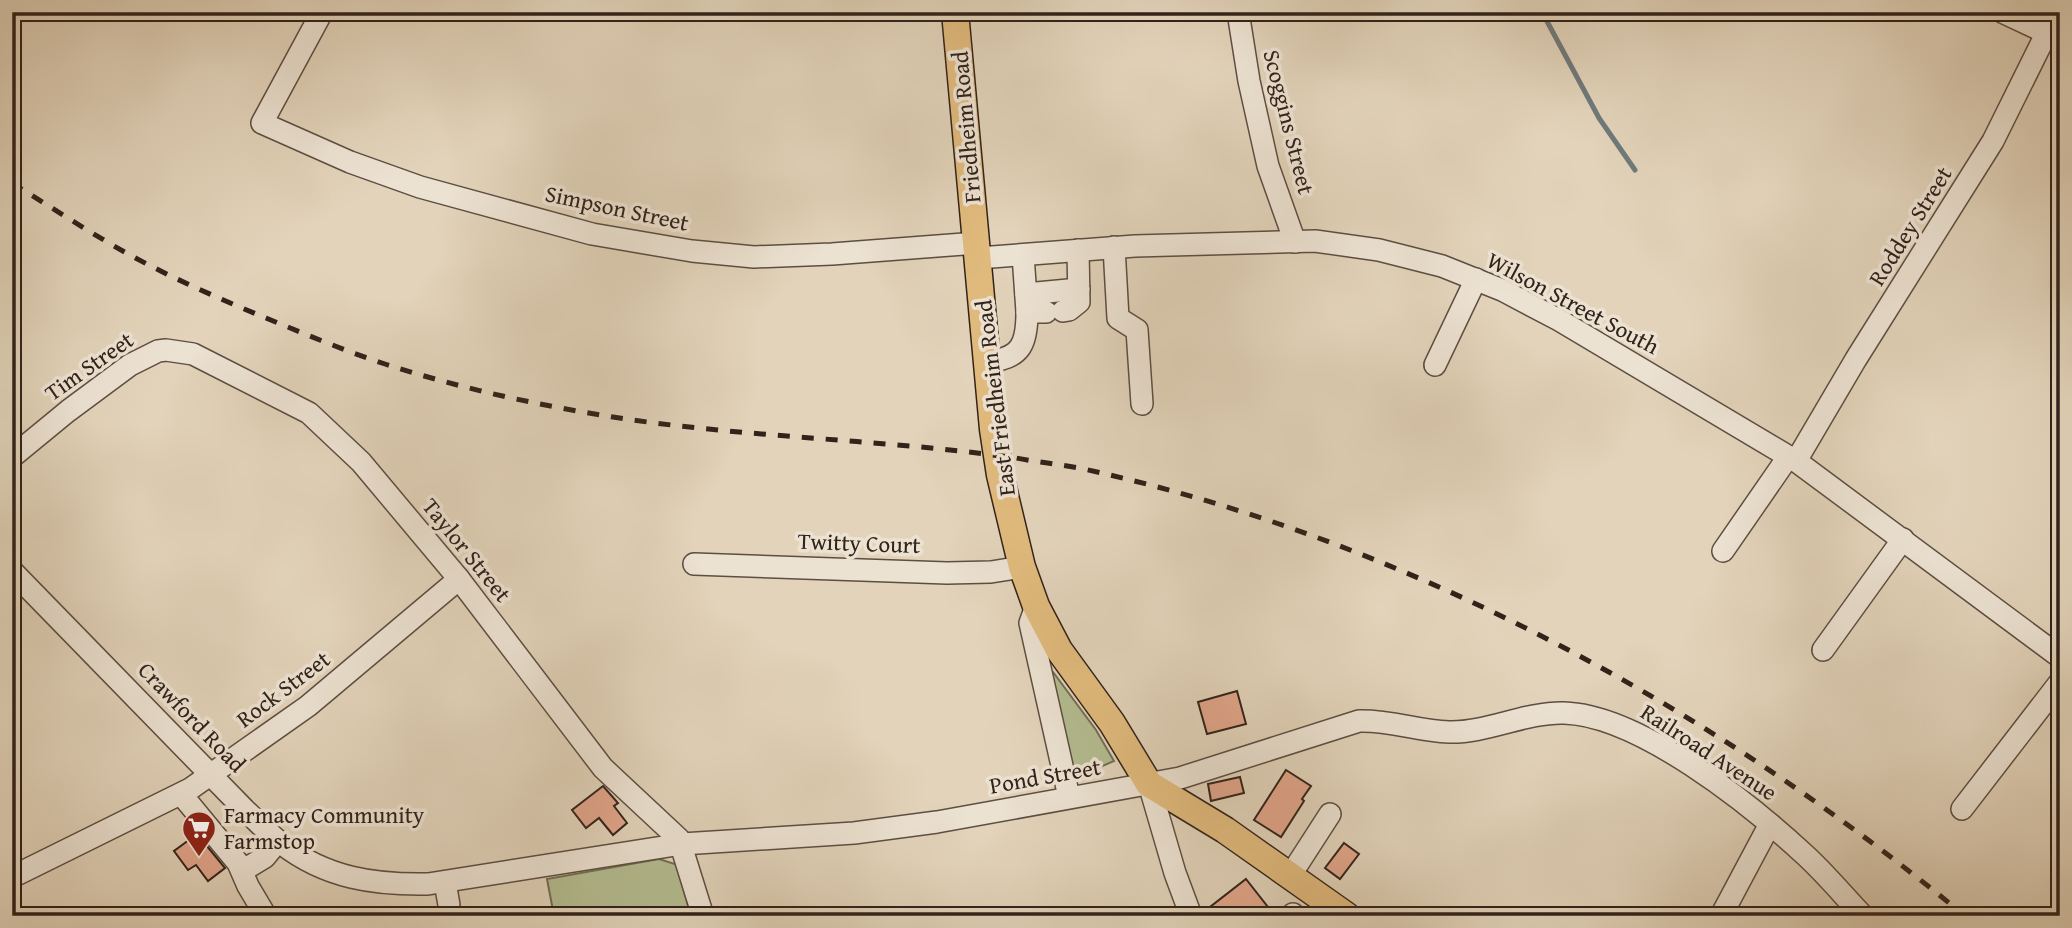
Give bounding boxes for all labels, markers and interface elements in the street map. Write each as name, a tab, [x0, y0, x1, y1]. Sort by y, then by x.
street label: Scoggins Street	[1256, 46, 1323, 198]
street label: Friedheim Road	[942, 49, 989, 204]
street label: Roddey Street	[1860, 160, 1959, 292]
street label: Simpson Street	[542, 176, 692, 239]
street label: Wilson Street South	[1481, 243, 1665, 362]
street label: East Friedheim Road	[966, 297, 1023, 498]
street label: Tim Street	[38, 323, 140, 408]
street label: Taylor Street	[415, 491, 520, 609]
street label: Twitty Court	[797, 524, 921, 561]
street label: Rock Street	[229, 642, 336, 735]
street label: Crawford Road	[131, 654, 254, 780]
street label: Railroad Avenue	[1635, 695, 1784, 808]
street label: Pond Street	[987, 749, 1103, 802]
place label: Farmacy Community Farmstop	[224, 798, 425, 857]
supermarket icon: Farmacy Community Farmstop	[180, 809, 218, 858]

